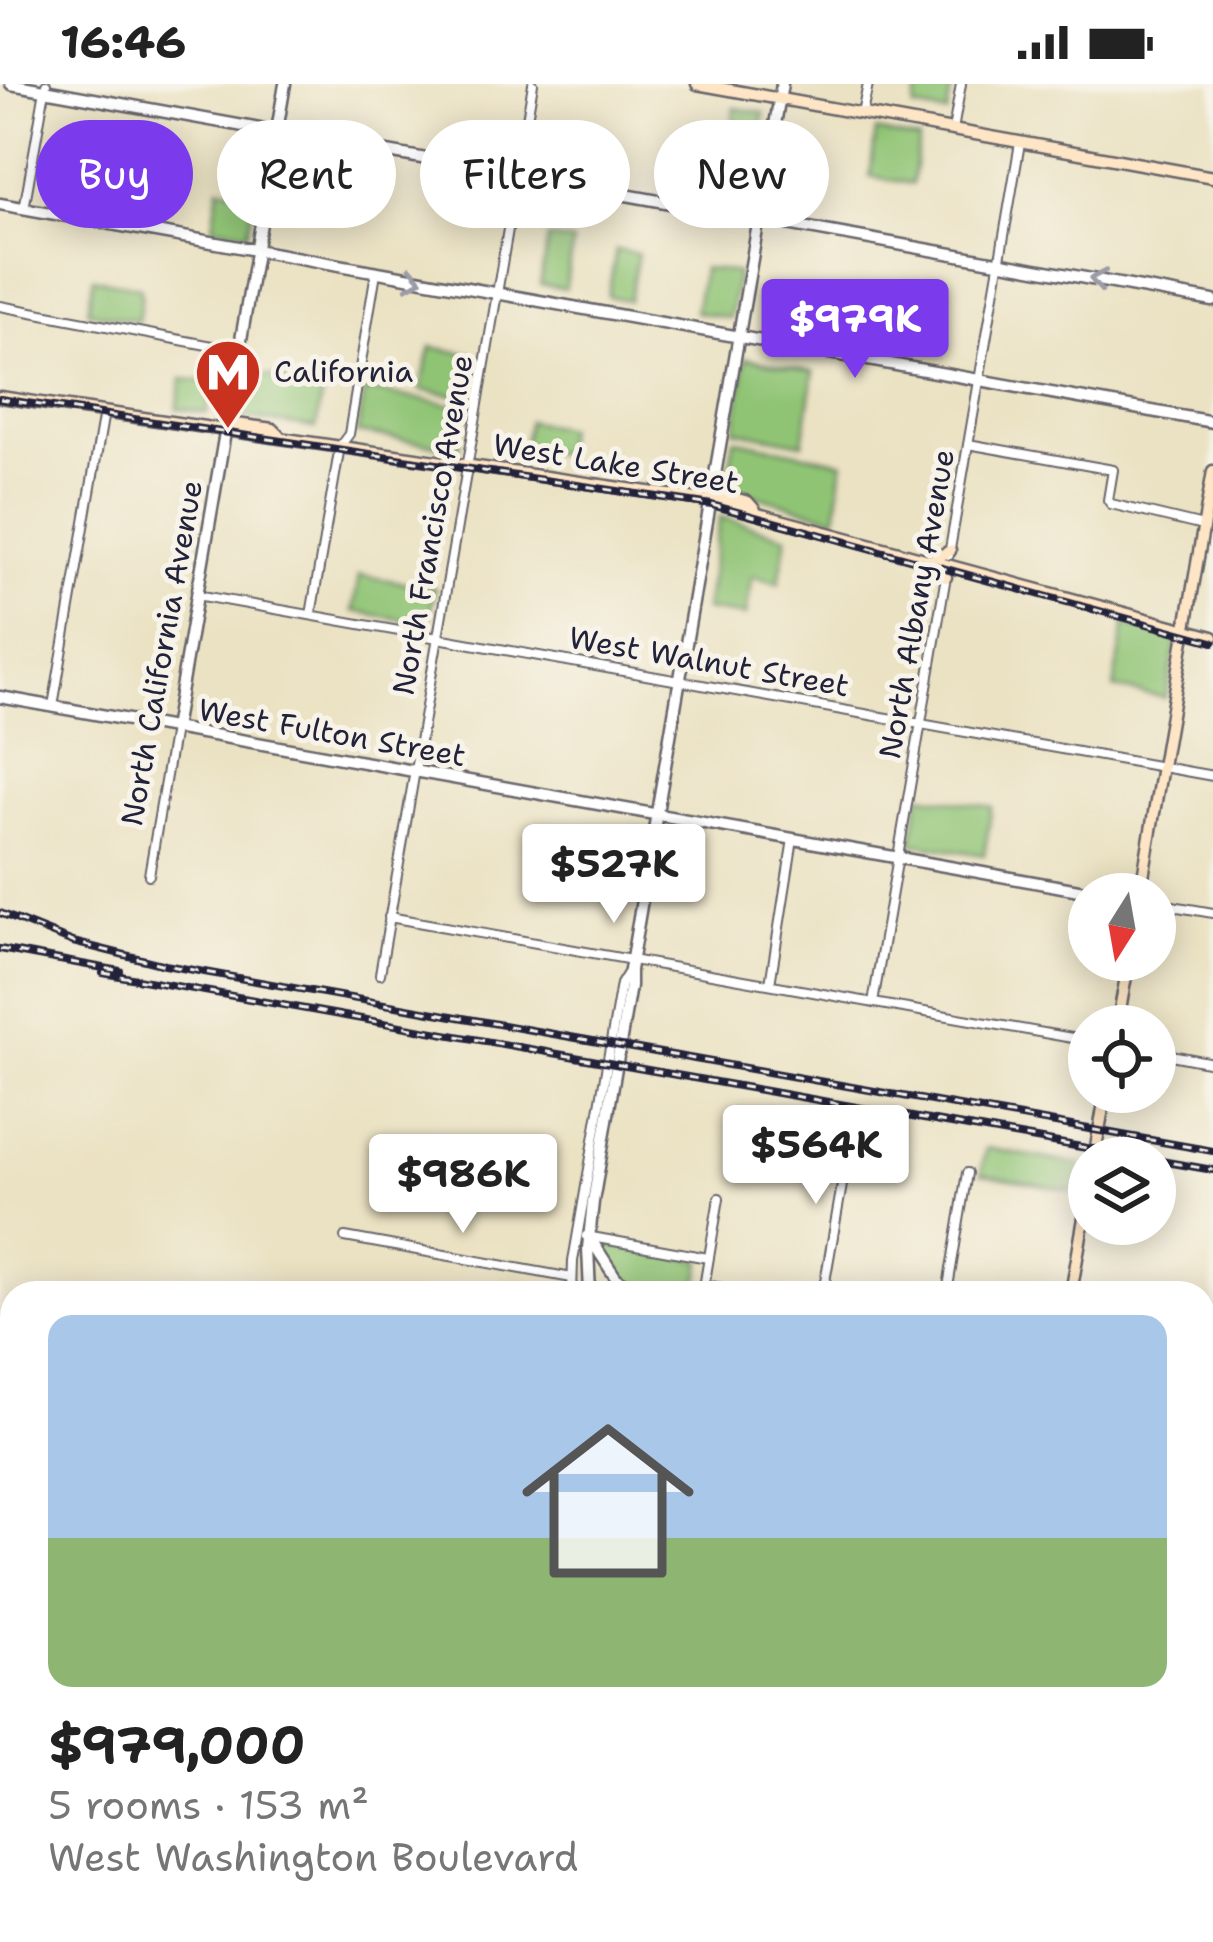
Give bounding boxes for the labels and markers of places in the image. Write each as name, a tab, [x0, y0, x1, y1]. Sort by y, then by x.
pin: $979K	[771, 279, 939, 381]
metro station icon: California	[193, 337, 263, 431]
place label: California	[274, 351, 413, 392]
pin: $527K	[530, 824, 698, 926]
pin: $564K	[732, 1105, 900, 1207]
pin: $986K	[379, 1134, 547, 1236]

